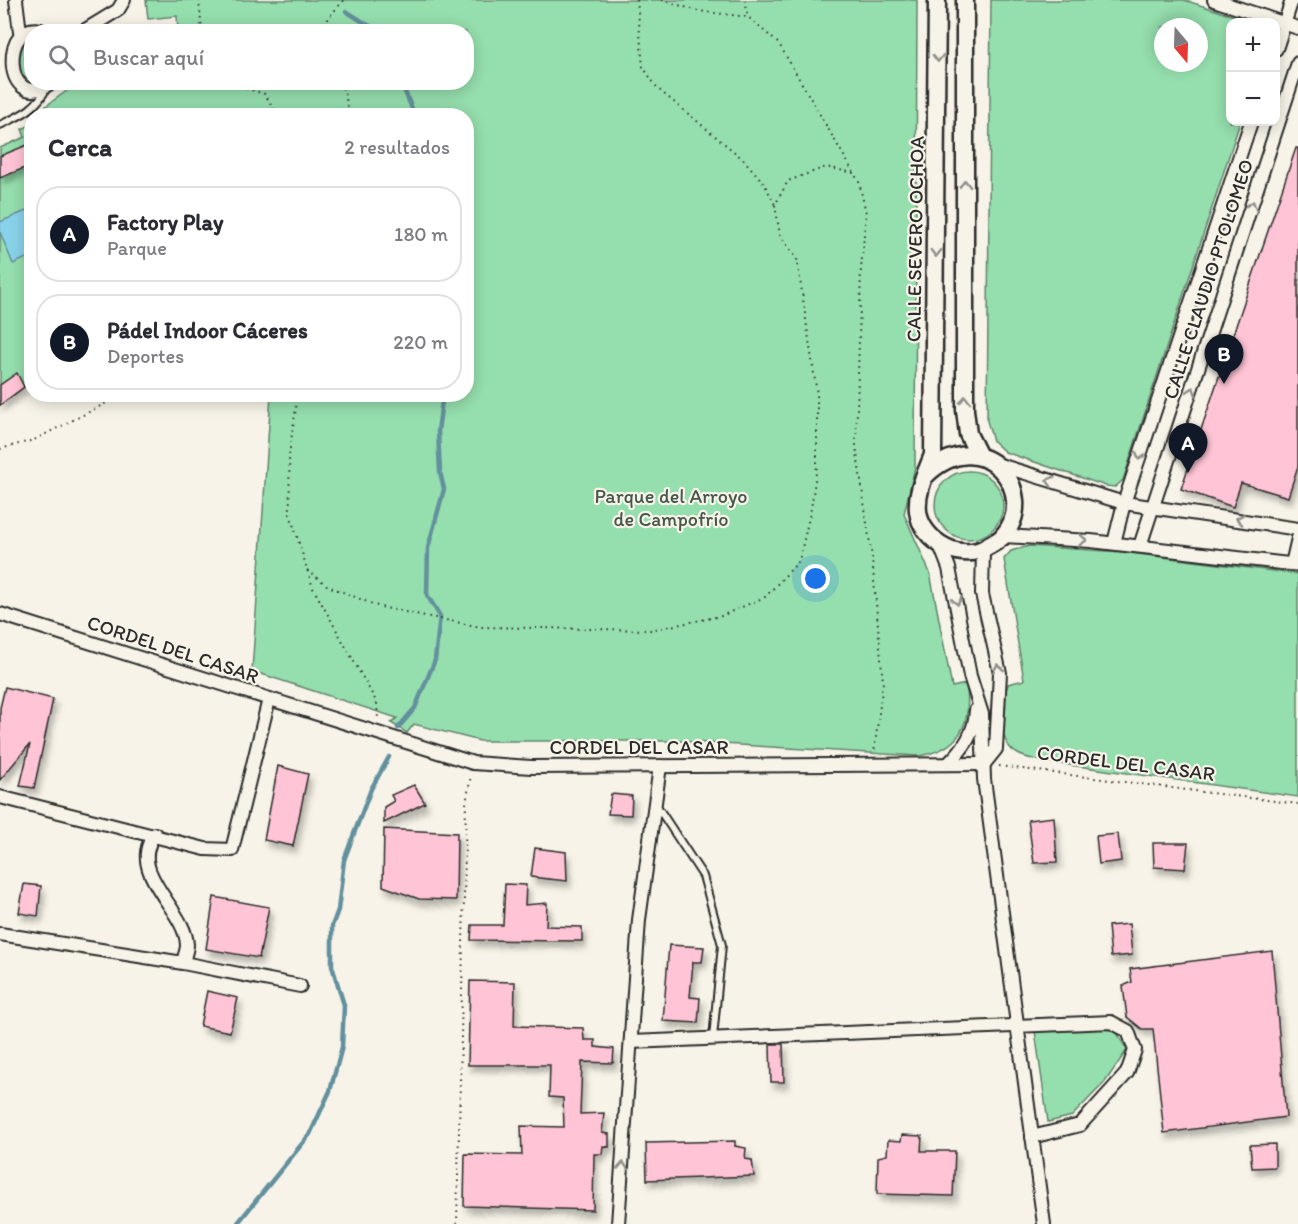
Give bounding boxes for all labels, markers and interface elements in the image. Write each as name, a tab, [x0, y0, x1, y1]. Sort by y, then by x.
north arrow	[1154, 18, 1208, 72]
map controls	[1226, 18, 1280, 126]
button: +	[1226, 18, 1280, 72]
search box	[24, 24, 474, 90]
icon: search	[45, 41, 78, 74]
text: Buscar aquí	[93, 44, 204, 71]
one-way arrow	[932, 54, 944, 63]
button: −	[1226, 72, 1280, 126]
text: Cerca	[48, 131, 112, 163]
text: 2 resultados	[344, 135, 450, 159]
street label: CALLE SEVERO OCHOA	[901, 135, 929, 342]
street label: CALLE CLAUDIO PTOLOMEO	[1158, 156, 1258, 402]
one-way arrow	[959, 180, 971, 189]
one-way arrow	[1244, 200, 1257, 211]
text: Factory Play	[107, 209, 223, 236]
text: A	[63, 222, 76, 246]
text: 180 m	[394, 222, 448, 246]
text: Parque	[107, 236, 167, 260]
one-way arrow	[930, 249, 942, 258]
text: Pádel Indoor Cáceres	[107, 317, 308, 344]
text: B	[63, 330, 76, 354]
text: 220 m	[393, 330, 448, 354]
pin: B	[1204, 334, 1244, 384]
text: Deportes	[107, 344, 184, 368]
one-way arrow	[1184, 386, 1197, 397]
one-way arrow	[959, 396, 971, 405]
pin: A	[1168, 424, 1208, 473]
one-way arrow	[1134, 450, 1147, 461]
one-way arrow	[1045, 475, 1056, 488]
park label: Parque del Arroyo de Campofrío	[595, 484, 747, 531]
one-way arrow	[1236, 513, 1246, 526]
one-way arrow	[1078, 534, 1087, 547]
your location	[801, 564, 830, 593]
one-way arrow	[950, 596, 963, 606]
street label: CORDEL DEL CASAR	[84, 610, 262, 688]
one-way arrow	[993, 663, 1005, 673]
street label: CORDEL DEL CASAR	[549, 735, 729, 759]
street label: CORDEL DEL CASAR	[1036, 740, 1216, 786]
one-way arrow	[616, 1161, 629, 1170]

